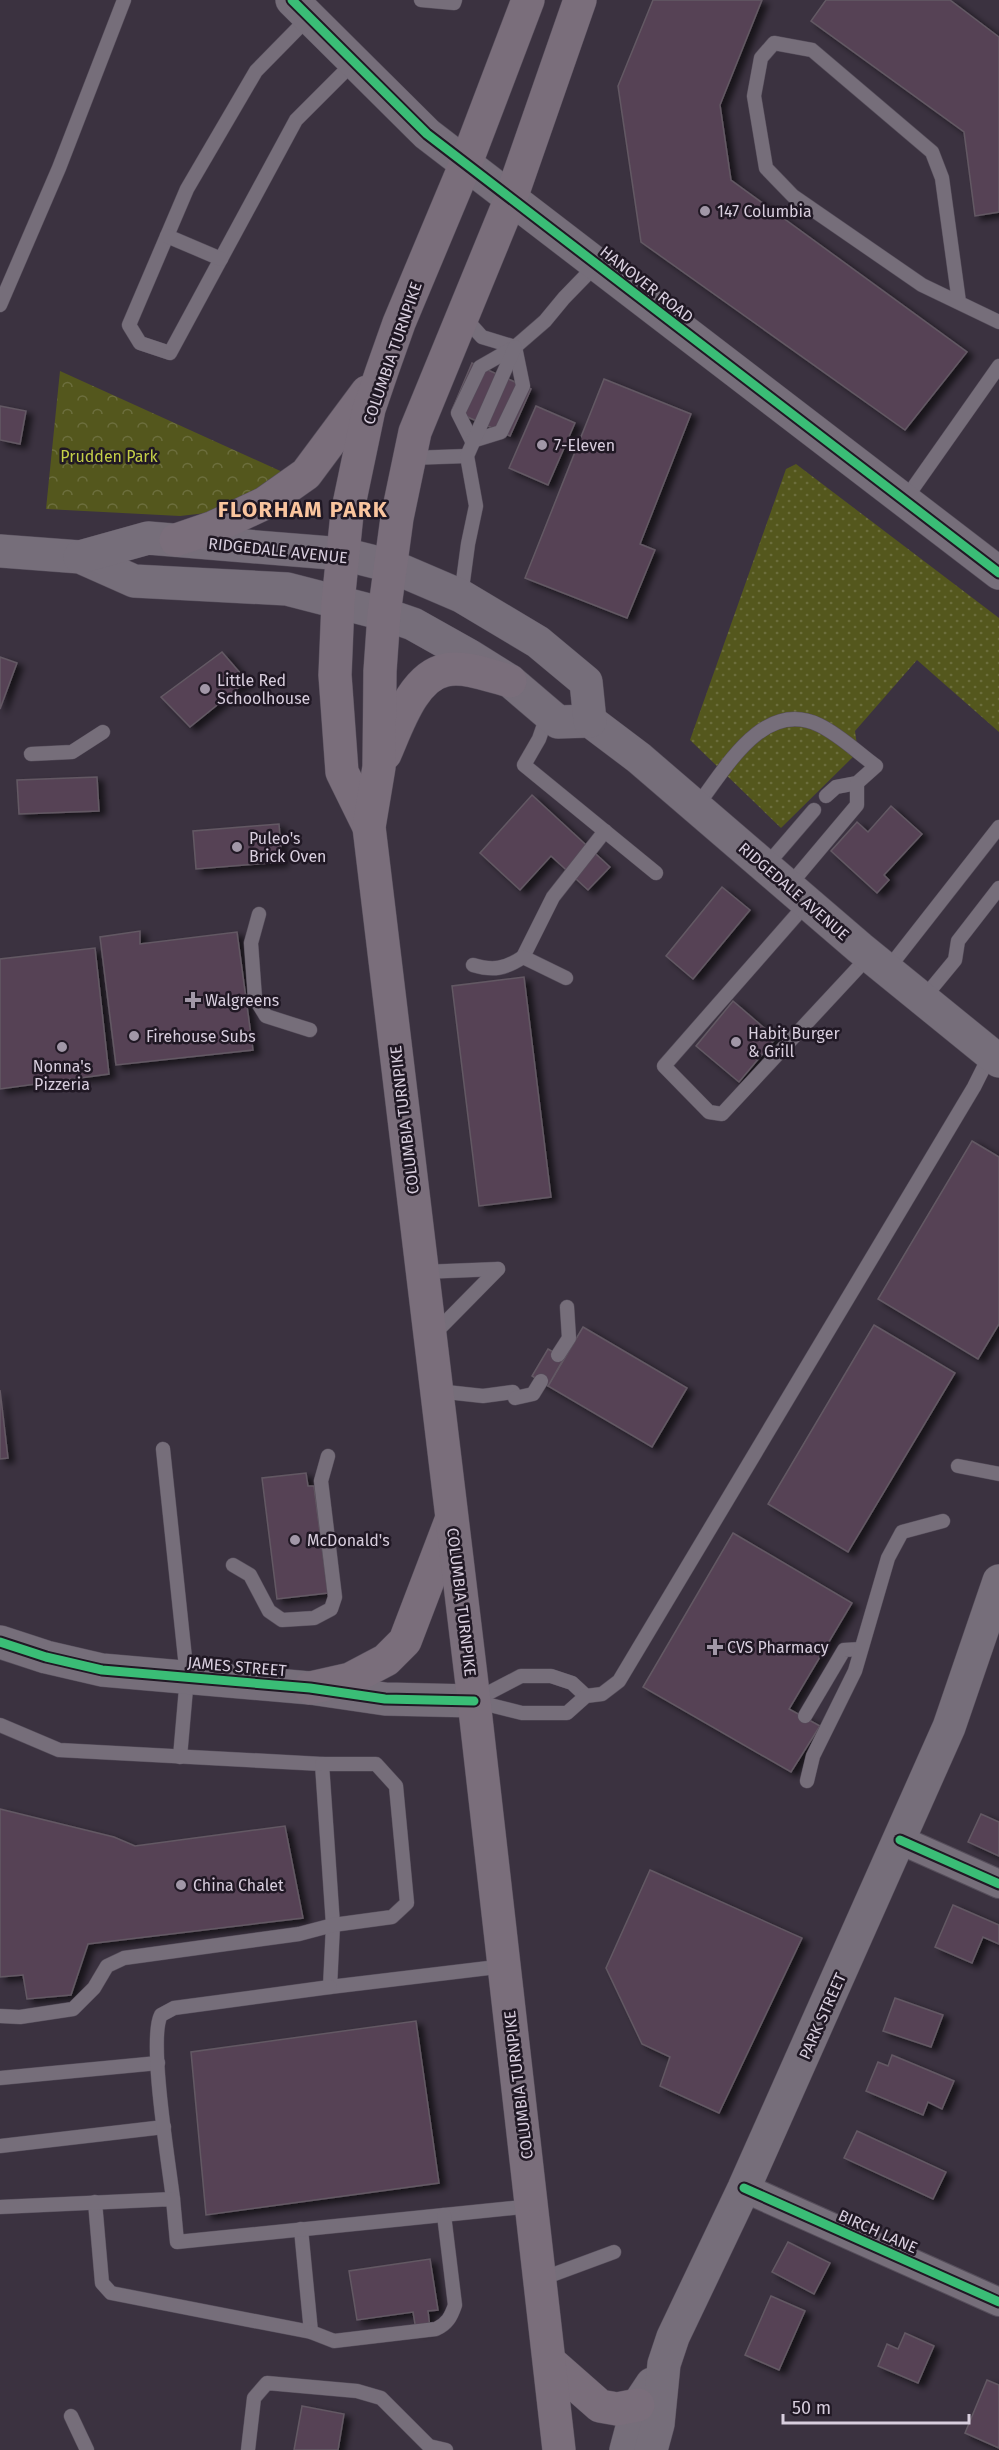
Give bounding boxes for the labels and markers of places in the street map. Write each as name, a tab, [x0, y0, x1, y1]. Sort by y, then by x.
place label: 147 Columbia	[717, 202, 812, 221]
marker: 147 Columbia	[698, 204, 712, 218]
place label: 7-Eleven	[554, 436, 615, 455]
marker: 7-Eleven	[535, 438, 549, 452]
place label: Little Red Schoolhouse	[217, 671, 310, 708]
marker: Little Red Schoolhouse	[198, 682, 212, 696]
place label: Puleo's Brick Oven	[249, 829, 326, 866]
marker: Puleo's Brick Oven	[230, 840, 244, 854]
place label: Walgreens	[205, 991, 279, 1010]
marker: Walgreens	[186, 993, 200, 1007]
place label: Habit Burger & Grill	[748, 1024, 840, 1061]
place label: Firehouse Subs	[146, 1027, 256, 1046]
marker: Firehouse Subs	[127, 1029, 141, 1043]
marker: Habit Burger & Grill	[729, 1035, 743, 1049]
marker: Nonna's Pizzeria	[55, 1040, 69, 1054]
place label: Nonna's Pizzeria	[33, 1057, 91, 1094]
place label: McDonald's	[307, 1531, 390, 1550]
marker: McDonald's	[288, 1533, 302, 1547]
place label: CVS Pharmacy	[727, 1638, 829, 1657]
marker: CVS Pharmacy	[708, 1640, 722, 1654]
place label: China Chalet	[193, 1876, 284, 1895]
marker: China Chalet	[174, 1878, 188, 1892]

